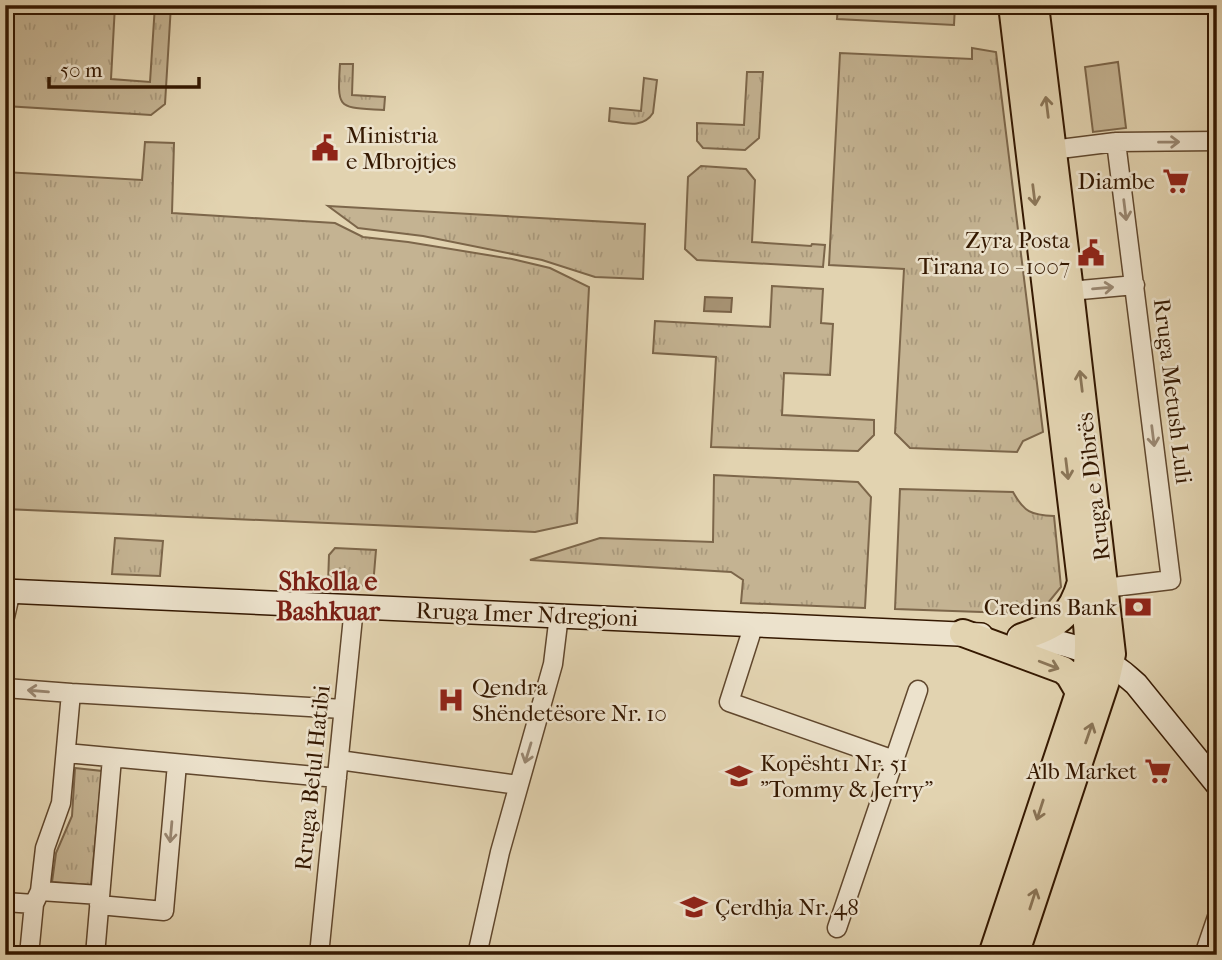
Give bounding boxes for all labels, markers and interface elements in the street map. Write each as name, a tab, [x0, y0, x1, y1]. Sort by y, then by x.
scale bar	[49, 46, 200, 90]
text: 50 m	[60, 58, 103, 82]
one-way arrow	[1040, 96, 1053, 119]
place label: Ministria e Mbrojtjes	[346, 122, 456, 175]
public building icon: Ministria e Mbrojtjes	[310, 133, 340, 163]
one-way arrow	[1157, 135, 1180, 149]
supermarket icon: Diambe	[1161, 166, 1191, 196]
place label: Diambe	[1078, 168, 1155, 195]
one-way arrow	[1028, 183, 1041, 206]
one-way arrow	[1119, 198, 1132, 221]
place label: Zyra Posta Tirana 10 - 1007	[918, 227, 1070, 280]
public building icon: Zyra Posta Tirana 10 - 1007	[1076, 238, 1106, 268]
one-way arrow	[1091, 281, 1113, 294]
street label: Rruga Metush Luli	[1148, 297, 1197, 486]
one-way arrow	[1074, 370, 1087, 393]
street label: Rruga e Dibrës	[1071, 411, 1116, 563]
one-way arrow	[1147, 424, 1160, 447]
one-way arrow	[1061, 457, 1074, 480]
district label: Shkolla e Bashkuar	[276, 566, 381, 627]
bank icon: Credins Bank	[1123, 592, 1153, 622]
place label: Credins Bank	[984, 594, 1118, 621]
street label: Rruga Imer Ndregjoni	[415, 597, 639, 632]
one-way arrow	[1038, 660, 1060, 672]
place label: Qendra Shëndetësore Nr. 10	[472, 674, 667, 727]
one-way arrow	[27, 684, 50, 697]
street label: Rruga Belul Hatibi	[289, 684, 336, 872]
hospital icon: Qendra Shëndetësore Nr. 10	[436, 685, 466, 715]
one-way arrow	[1084, 722, 1096, 744]
one-way arrow	[521, 741, 534, 764]
place label: Kopësht1 Nr. 51 "Tommy & Jerry"	[760, 750, 933, 803]
supermarket icon: Alb Market	[1143, 756, 1173, 786]
place label: Alb Market	[1026, 758, 1137, 785]
school or university icon: Kopësht1 Nr. 51 "Tommy & Jerry"	[724, 761, 754, 791]
one-way arrow	[1033, 799, 1045, 821]
one-way arrow	[164, 820, 177, 842]
one-way arrow	[1028, 889, 1040, 911]
school or university icon: Çerdhja Nr. 48	[679, 892, 709, 922]
place label: Çerdhja Nr. 48	[715, 894, 859, 921]

